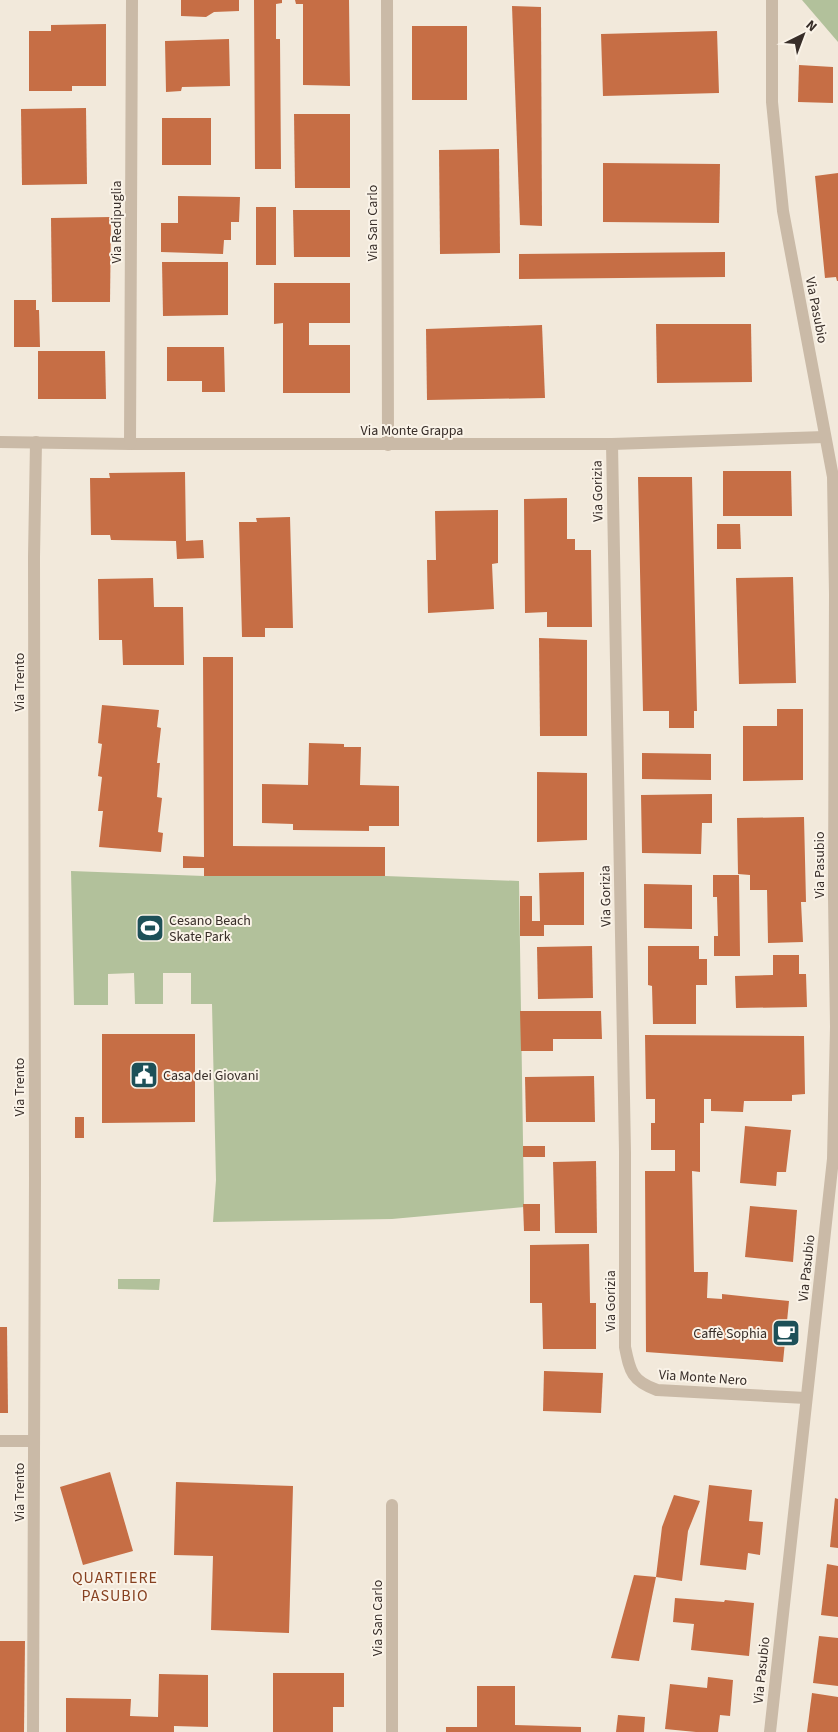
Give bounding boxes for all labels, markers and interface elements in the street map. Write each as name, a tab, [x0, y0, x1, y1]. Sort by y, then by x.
north arrow	[778, 10, 828, 60]
text: N	[801, 16, 821, 37]
street label: Via Redipuglia	[107, 180, 127, 264]
street label: Via San Carlo	[363, 185, 383, 261]
street label: Via Pasubio	[800, 275, 832, 345]
street label: Via Monte Grappa	[361, 421, 463, 441]
street label: Via Gorizia	[587, 460, 609, 522]
street label: Via Trento	[10, 653, 30, 711]
street label: Via Pasubio	[810, 831, 830, 899]
street label: Via Gorizia	[595, 865, 617, 927]
place label: Cesano Beach Skate Park	[169, 911, 251, 947]
sports icon: Cesano Beach Skate Park	[135, 913, 165, 943]
street label: Via Trento	[10, 1058, 30, 1116]
public building icon: Casa dei Giovani	[129, 1060, 159, 1090]
place label: Casa dei Giovani	[163, 1066, 259, 1086]
street label: Via Pasubio	[794, 1234, 820, 1303]
street label: Via Gorizia	[601, 1270, 621, 1332]
cafe icon: Caffè Sophia	[771, 1318, 801, 1348]
place label: Caffè Sophia	[693, 1324, 767, 1344]
street label: Via Monte Nero	[658, 1365, 748, 1391]
street label: Via Trento	[10, 1463, 30, 1521]
district label: QUARTIERE PASUBIO	[72, 1567, 158, 1607]
street label: Via San Carlo	[368, 1580, 388, 1656]
street label: Via Pasubio	[749, 1636, 775, 1705]

